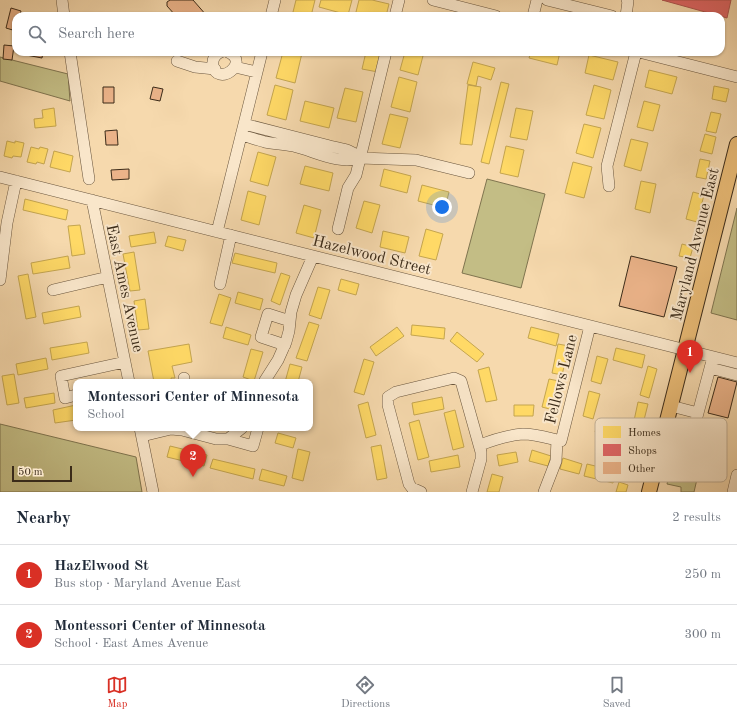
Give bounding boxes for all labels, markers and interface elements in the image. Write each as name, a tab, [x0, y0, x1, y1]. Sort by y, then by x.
search box	[12, 12, 725, 56]
icon: search	[26, 23, 48, 45]
text: Search here	[58, 27, 135, 42]
street label: Maryland Avenue East	[669, 166, 723, 323]
your location	[432, 197, 452, 217]
street label: East Ames Avenue	[103, 223, 145, 354]
street label: Hazelwood Street	[310, 233, 433, 279]
street label: Fellows Lane	[543, 333, 581, 426]
pin: 1	[677, 340, 703, 373]
popup	[73, 379, 313, 431]
text: Montessori Center of Minnesota	[87, 390, 299, 405]
text: School	[87, 408, 124, 421]
legend	[595, 418, 727, 482]
text: Homes	[628, 428, 661, 439]
pin: 2	[180, 444, 206, 477]
text: Shops	[628, 446, 657, 457]
scale bar	[12, 464, 72, 483]
text: Other	[628, 464, 656, 475]
text: 50 m	[18, 467, 43, 478]
text: Nearby	[16, 510, 71, 527]
text: 2 results	[672, 511, 721, 524]
text: HazElwood St	[54, 559, 149, 574]
text: 1	[25, 568, 33, 581]
text: 250 m	[684, 568, 721, 581]
text: Bus stop · Maryland Avenue East	[54, 577, 241, 590]
text: Montessori Center of Minnesota	[54, 619, 266, 634]
text: 2	[25, 628, 33, 641]
text: 300 m	[684, 628, 721, 641]
text: School · East Ames Avenue	[54, 637, 208, 650]
tab: Map	[106, 674, 128, 712]
tab: Directions	[341, 674, 390, 712]
tab: Saved	[603, 674, 631, 712]

